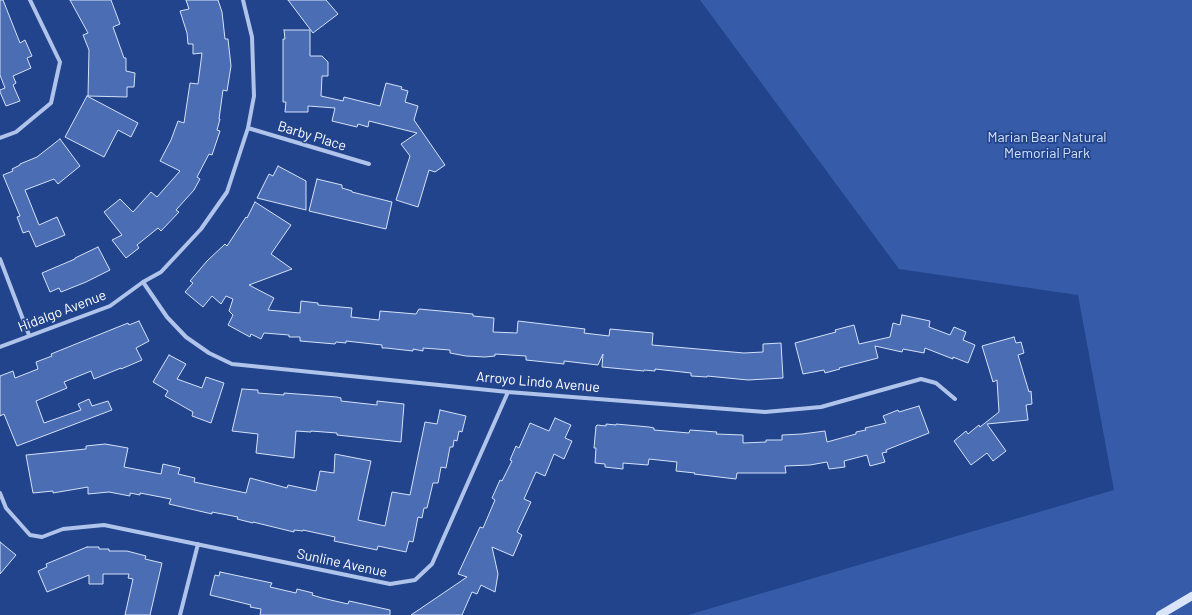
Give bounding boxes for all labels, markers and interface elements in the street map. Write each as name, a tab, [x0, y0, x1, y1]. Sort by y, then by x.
street label: Barby Place	[276, 118, 348, 154]
park label: Marian Bear Natural Memorial Park	[987, 129, 1107, 162]
street label: Hidalgo Avenue	[16, 286, 108, 336]
street label: Arroyo Lindo Avenue	[475, 368, 601, 396]
street label: Sunline Avenue	[295, 545, 389, 581]

